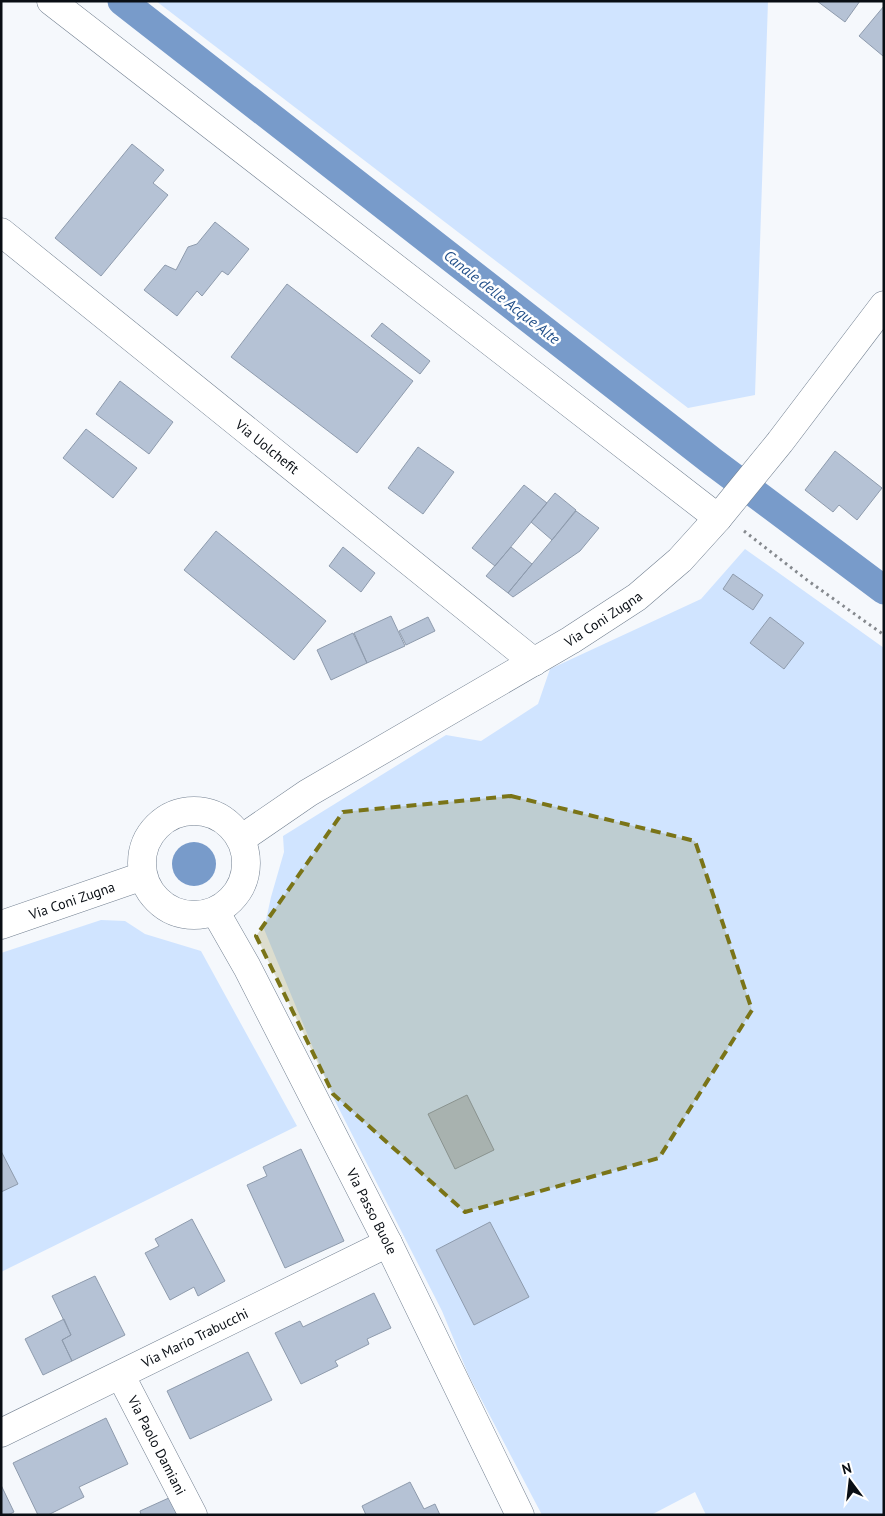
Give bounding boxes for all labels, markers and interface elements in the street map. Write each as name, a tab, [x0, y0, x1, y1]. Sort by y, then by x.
water label: Canale delle Acque Alte	[440, 246, 564, 348]
street label: Via Uolchefit	[231, 415, 303, 478]
street label: Via Coni Zugna	[560, 587, 646, 651]
street label: Via Coni Zugna	[26, 877, 117, 924]
street label: Via Passo Buole	[342, 1164, 401, 1257]
street label: Via Mario Trabucchi	[138, 1304, 251, 1372]
street label: Via Paolo Damiani	[123, 1392, 190, 1498]
north arrow	[825, 1456, 875, 1506]
text: N	[840, 1459, 853, 1478]

